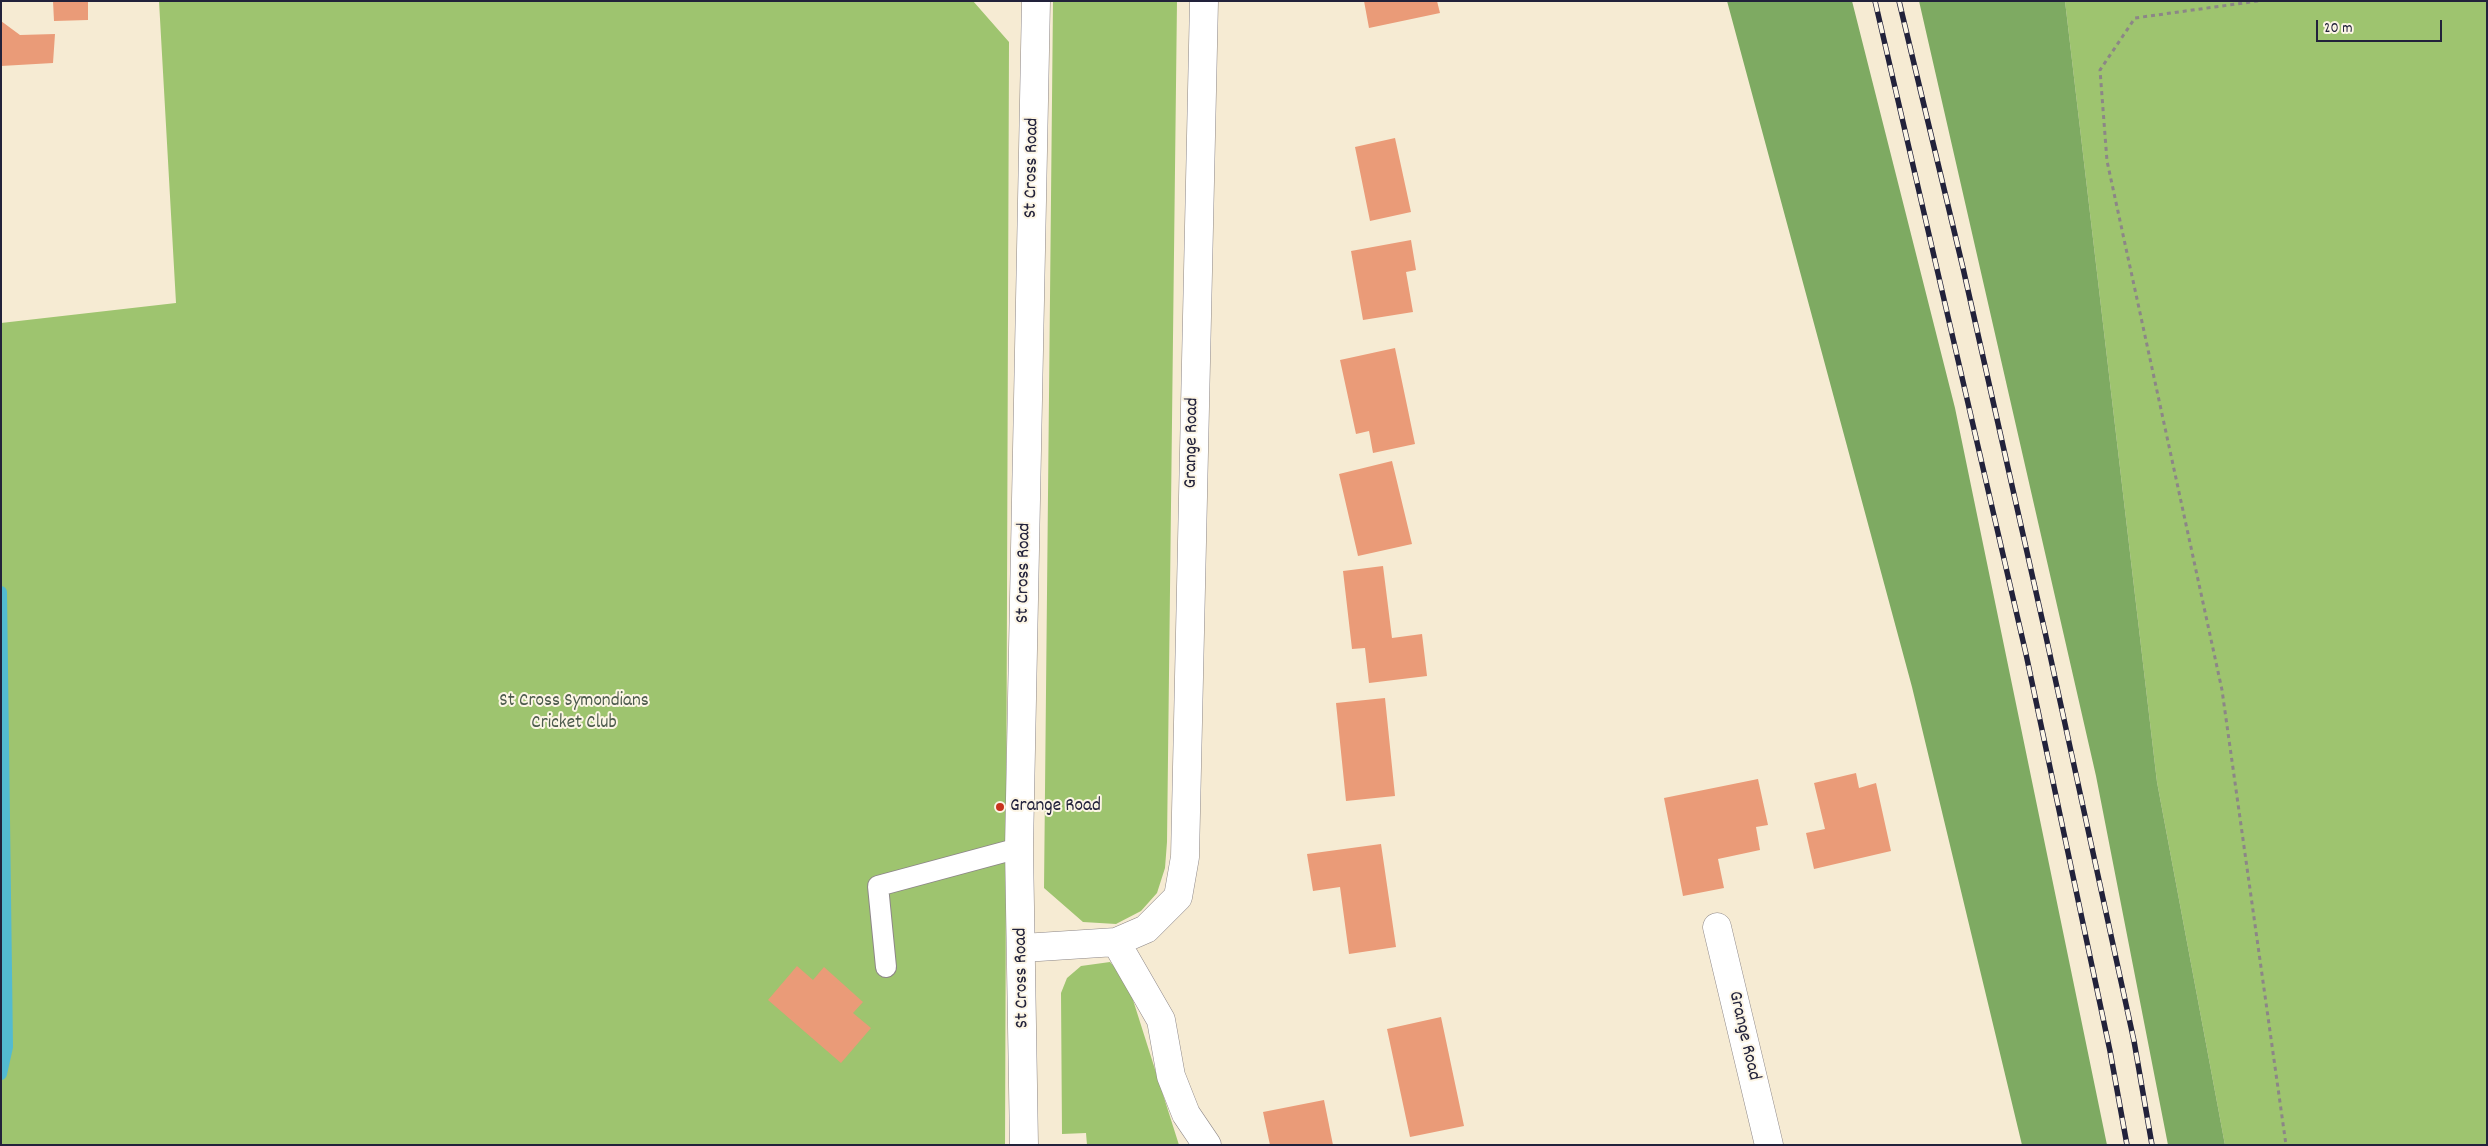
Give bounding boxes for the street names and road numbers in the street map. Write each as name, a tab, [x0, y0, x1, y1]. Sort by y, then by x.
street label: St Cross Road	[1021, 118, 1045, 218]
street label: Grange Road	[1181, 397, 1205, 489]
street label: St Cross Road	[1013, 523, 1037, 623]
street label: St Cross Road	[1011, 928, 1035, 1028]
street label: Grange Road	[1722, 989, 1764, 1083]

